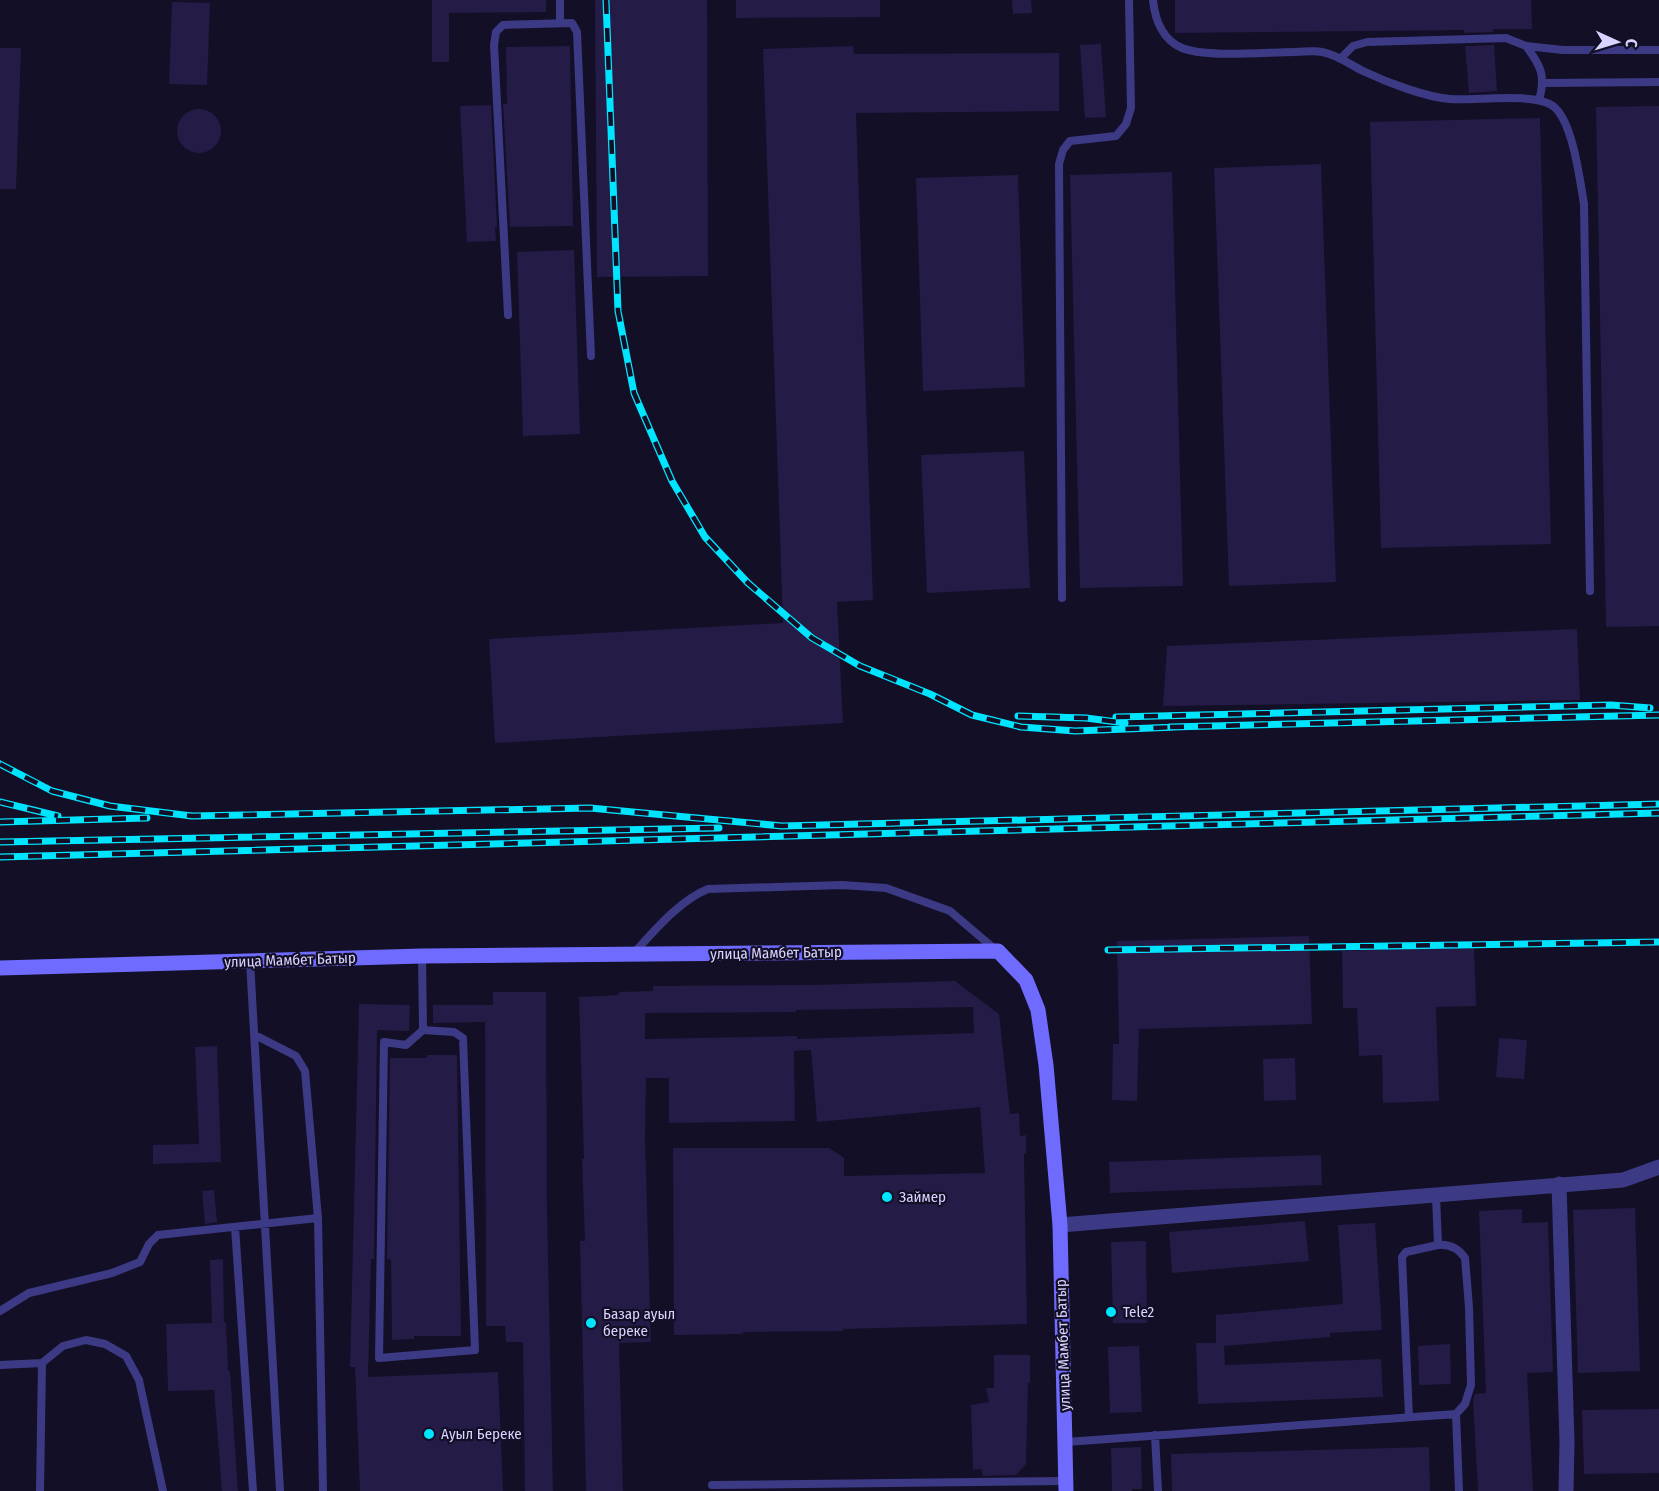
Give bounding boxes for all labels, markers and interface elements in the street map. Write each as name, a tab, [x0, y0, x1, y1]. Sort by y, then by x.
north arrow	[1587, 12, 1647, 72]
text: С	[1622, 38, 1641, 48]
street label: улица Мамбет Батыр	[710, 943, 842, 963]
street label: улица Мамбет Батыр	[224, 949, 356, 971]
place label: Займер	[899, 1188, 946, 1206]
marker: Займер	[880, 1190, 894, 1204]
street label: улица Мамбет Батыр	[1052, 1279, 1074, 1411]
place label: Tele2	[1123, 1303, 1155, 1321]
place label: Базар ауыл береке	[603, 1305, 675, 1340]
marker: Tele2	[1104, 1305, 1118, 1319]
marker: Базар ауыл береке	[584, 1316, 598, 1330]
place label: Ауыл Береке	[441, 1425, 522, 1443]
marker: Ауыл Береке	[422, 1427, 436, 1441]

